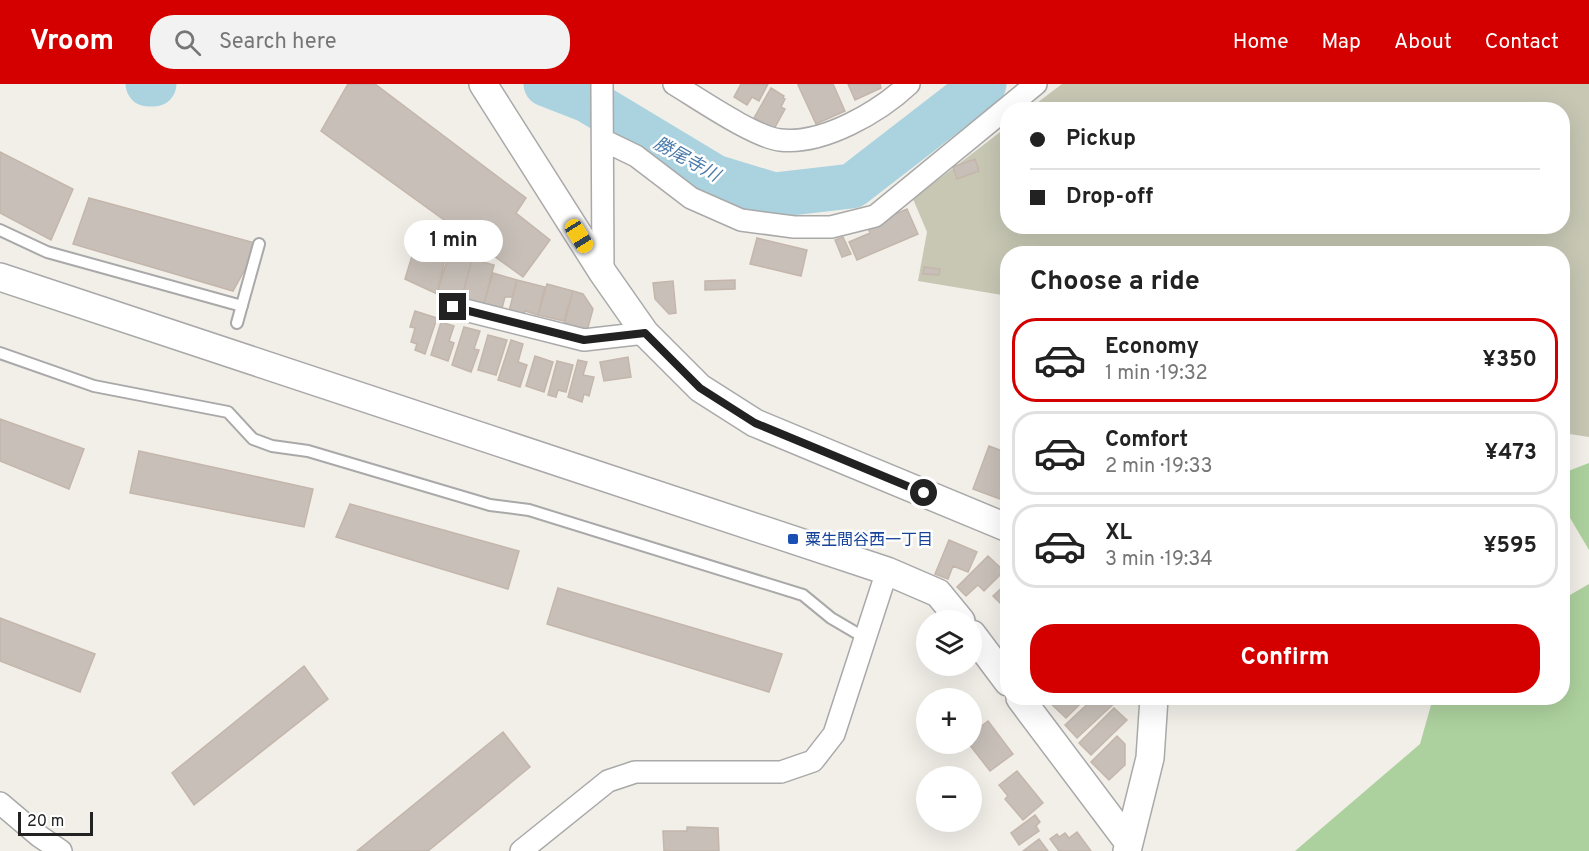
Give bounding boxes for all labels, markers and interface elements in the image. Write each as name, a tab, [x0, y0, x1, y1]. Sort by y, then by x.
search box	[150, 15, 570, 69]
text: Vroom	[30, 24, 114, 60]
icon: search	[171, 26, 204, 59]
text: Search here	[219, 29, 337, 56]
text: Home	[1233, 29, 1289, 56]
text: Map	[1322, 29, 1361, 56]
text: About	[1394, 29, 1452, 56]
text: Contact	[1485, 29, 1559, 56]
text: Pickup	[1066, 126, 1136, 153]
water label: 勝尾寺川	[649, 133, 725, 189]
text: Drop-off	[1066, 184, 1153, 211]
car	[562, 216, 596, 256]
callout: 1 min	[404, 220, 502, 262]
text: 1 min	[429, 228, 478, 254]
text: Choose a ride	[1030, 265, 1200, 299]
route end	[439, 293, 466, 320]
icon: car	[1033, 333, 1087, 387]
text: Economy	[1105, 334, 1199, 361]
text: ¥350	[1483, 347, 1537, 374]
text: 1 min · 19:32	[1105, 361, 1208, 387]
icon: car	[1033, 426, 1087, 480]
text: Comfort	[1105, 427, 1188, 454]
text: ¥473	[1485, 440, 1537, 467]
text: 2 min · 19:33	[1105, 454, 1213, 480]
route start	[910, 479, 937, 506]
icon: car	[1033, 519, 1087, 573]
text: XL	[1105, 520, 1132, 547]
place label: 粟生間谷西一丁目	[805, 531, 933, 551]
marker: 粟生間谷西一丁目	[786, 532, 800, 546]
text: ¥595	[1483, 533, 1537, 560]
text: 3 min · 19:34	[1105, 547, 1213, 573]
map controls	[916, 610, 982, 832]
button: layers	[916, 610, 982, 676]
button: Confirm	[1030, 624, 1540, 693]
button: +	[916, 688, 982, 754]
button: −	[916, 766, 982, 832]
scale bar	[18, 809, 93, 836]
text: 20 m	[27, 812, 64, 832]

